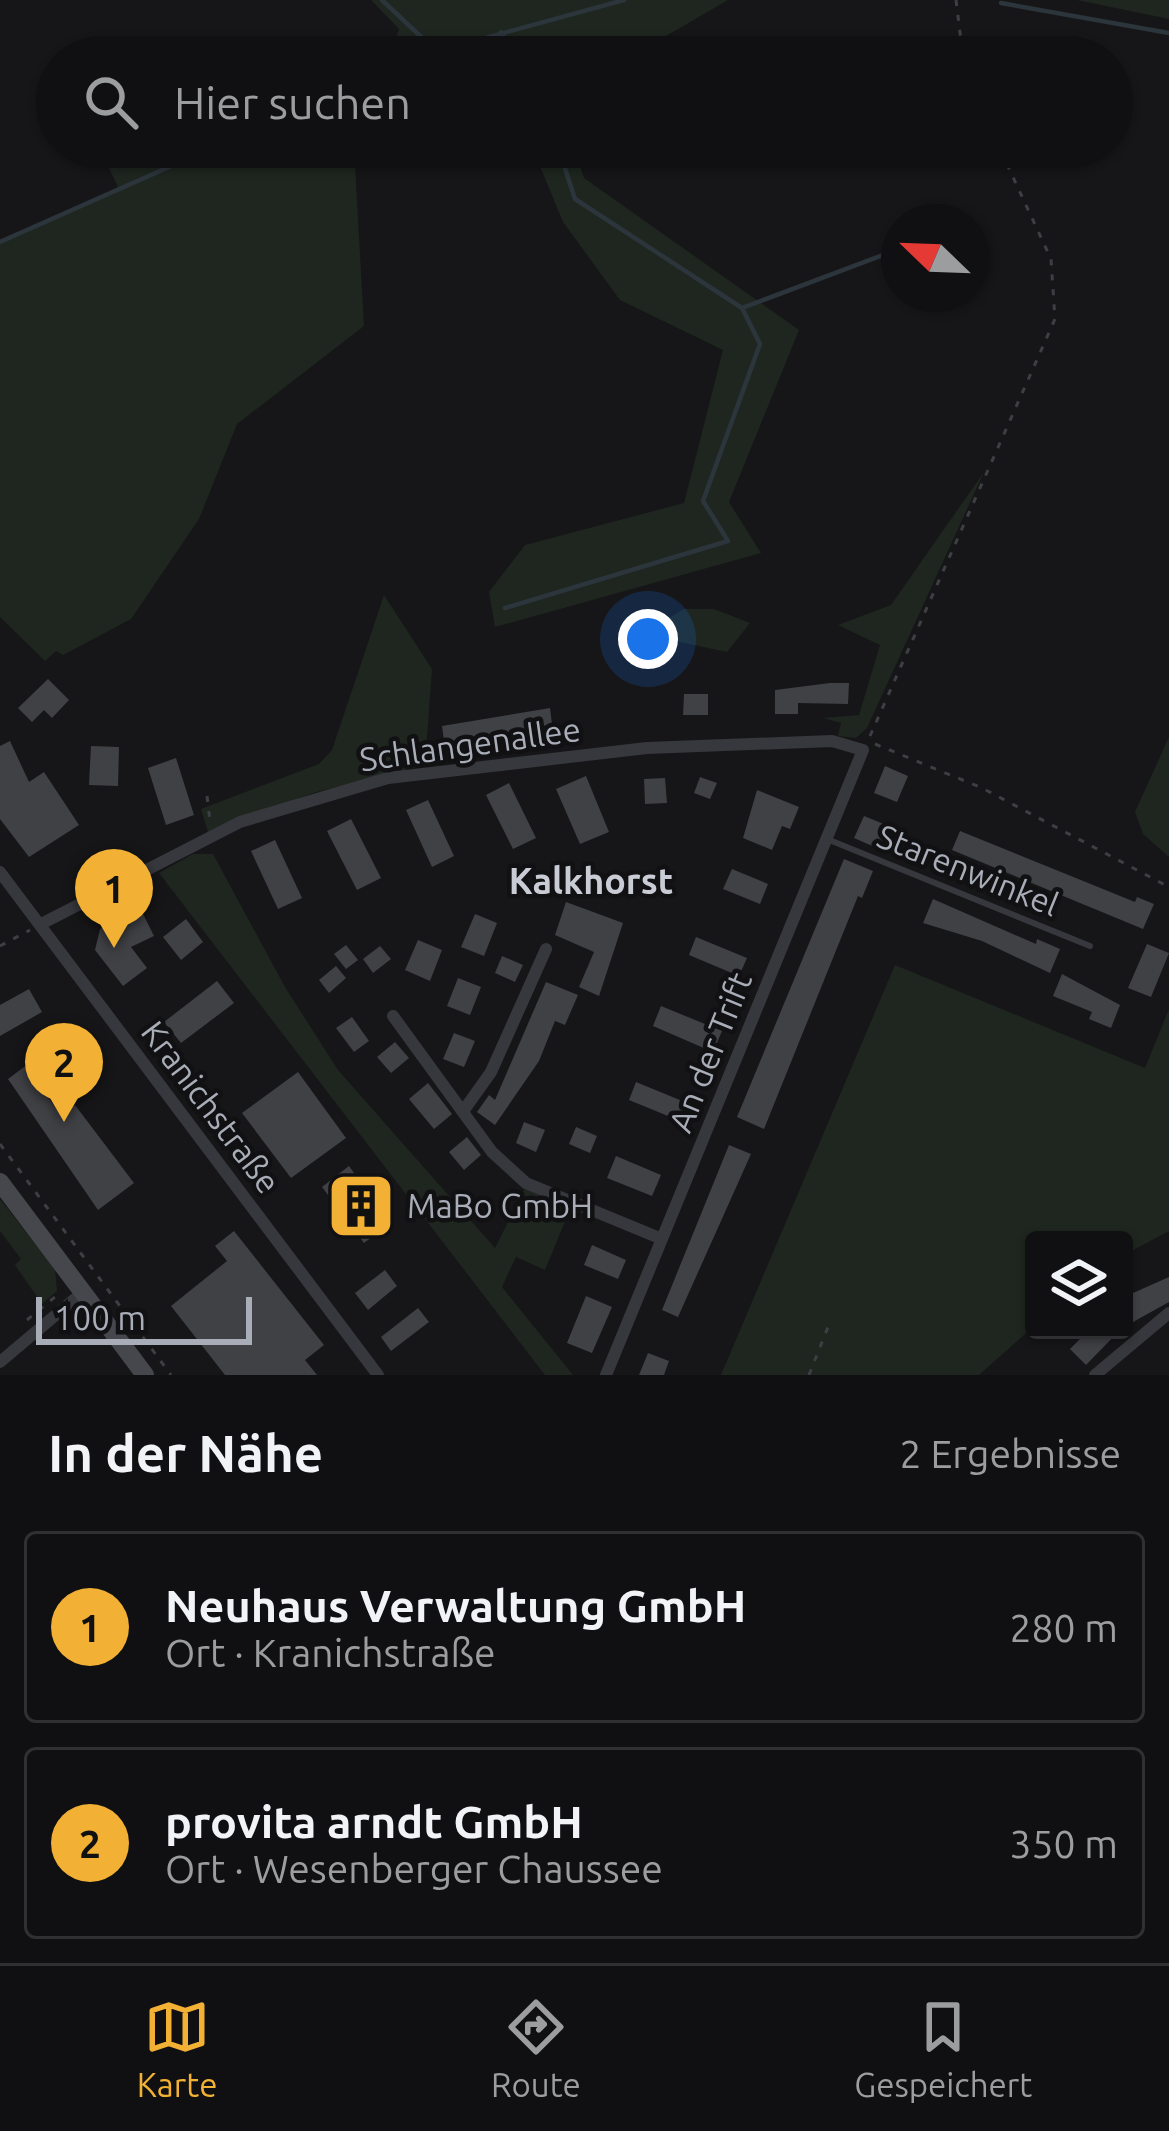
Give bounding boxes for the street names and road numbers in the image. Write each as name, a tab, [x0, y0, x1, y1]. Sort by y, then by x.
street label: Schlangenallee	[357, 710, 583, 777]
street label: Starenwinkel	[872, 816, 1064, 923]
street label: An der Trift	[661, 967, 758, 1137]
street label: Kranichstraße	[135, 1014, 288, 1200]

